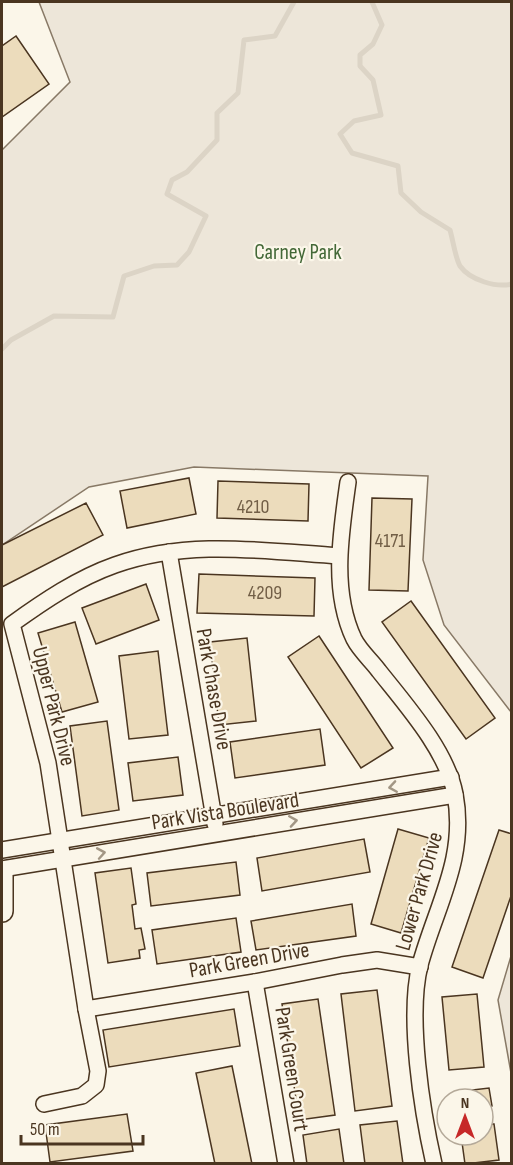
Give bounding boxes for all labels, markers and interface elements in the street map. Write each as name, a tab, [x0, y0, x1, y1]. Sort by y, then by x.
park label: Carney Park	[254, 239, 342, 266]
house number: 4210	[237, 495, 269, 519]
house number: 4171	[375, 529, 405, 553]
house number: 4209	[248, 581, 282, 605]
street label: Park Chase Drive	[190, 626, 237, 752]
street label: Upper Park Drive	[26, 644, 81, 769]
one-way arrow	[388, 780, 398, 792]
street label: Park Vista Boulevard	[150, 787, 301, 836]
one-way arrow	[288, 816, 298, 828]
street label: Lower Park Drive	[390, 829, 449, 954]
one-way arrow	[96, 848, 105, 860]
street label: Park Green Drive	[187, 937, 312, 984]
street label: Park Green Court	[268, 1005, 315, 1134]
north arrow	[435, 1087, 495, 1147]
text: N	[461, 1094, 469, 1113]
scale bar	[21, 1108, 142, 1146]
text: 50 m	[30, 1119, 60, 1140]

